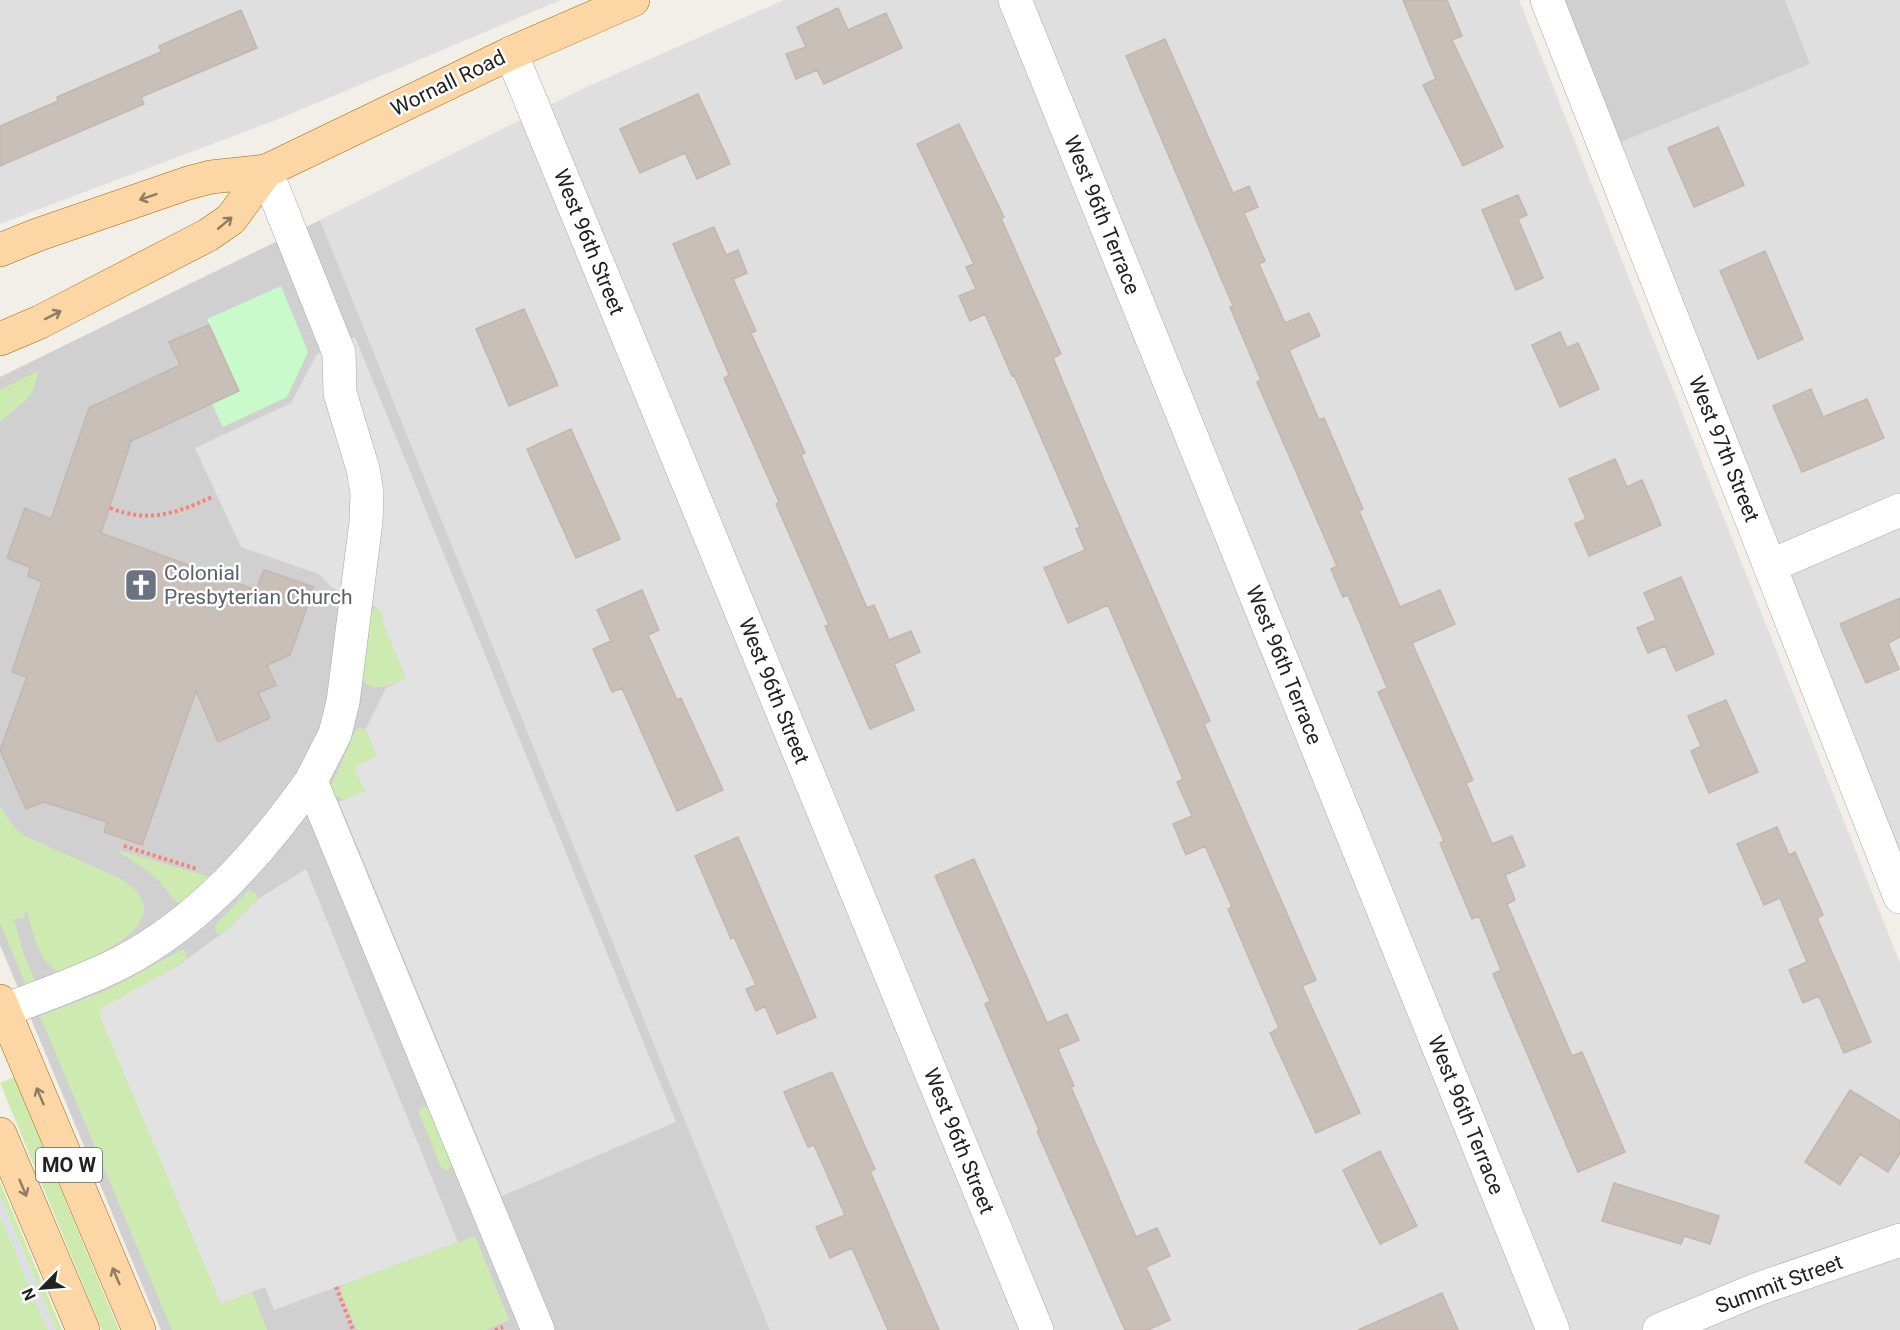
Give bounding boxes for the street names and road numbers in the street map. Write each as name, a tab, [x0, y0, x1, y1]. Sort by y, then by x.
street label: Wornall Road	[387, 45, 509, 121]
street label: West 96th Terrace	[1059, 132, 1145, 298]
street label: West 96th Street	[549, 166, 629, 318]
street label: West 97th Street	[1684, 373, 1764, 525]
street label: West 96th Terrace	[1241, 582, 1327, 748]
street label: West 96th Street	[734, 615, 814, 767]
street label: West 96th Terrace	[1423, 1032, 1509, 1198]
street label: West 96th Street	[919, 1065, 999, 1217]
road number: MO W	[36, 1148, 102, 1182]
street label: Summit Street	[1712, 1250, 1846, 1318]

